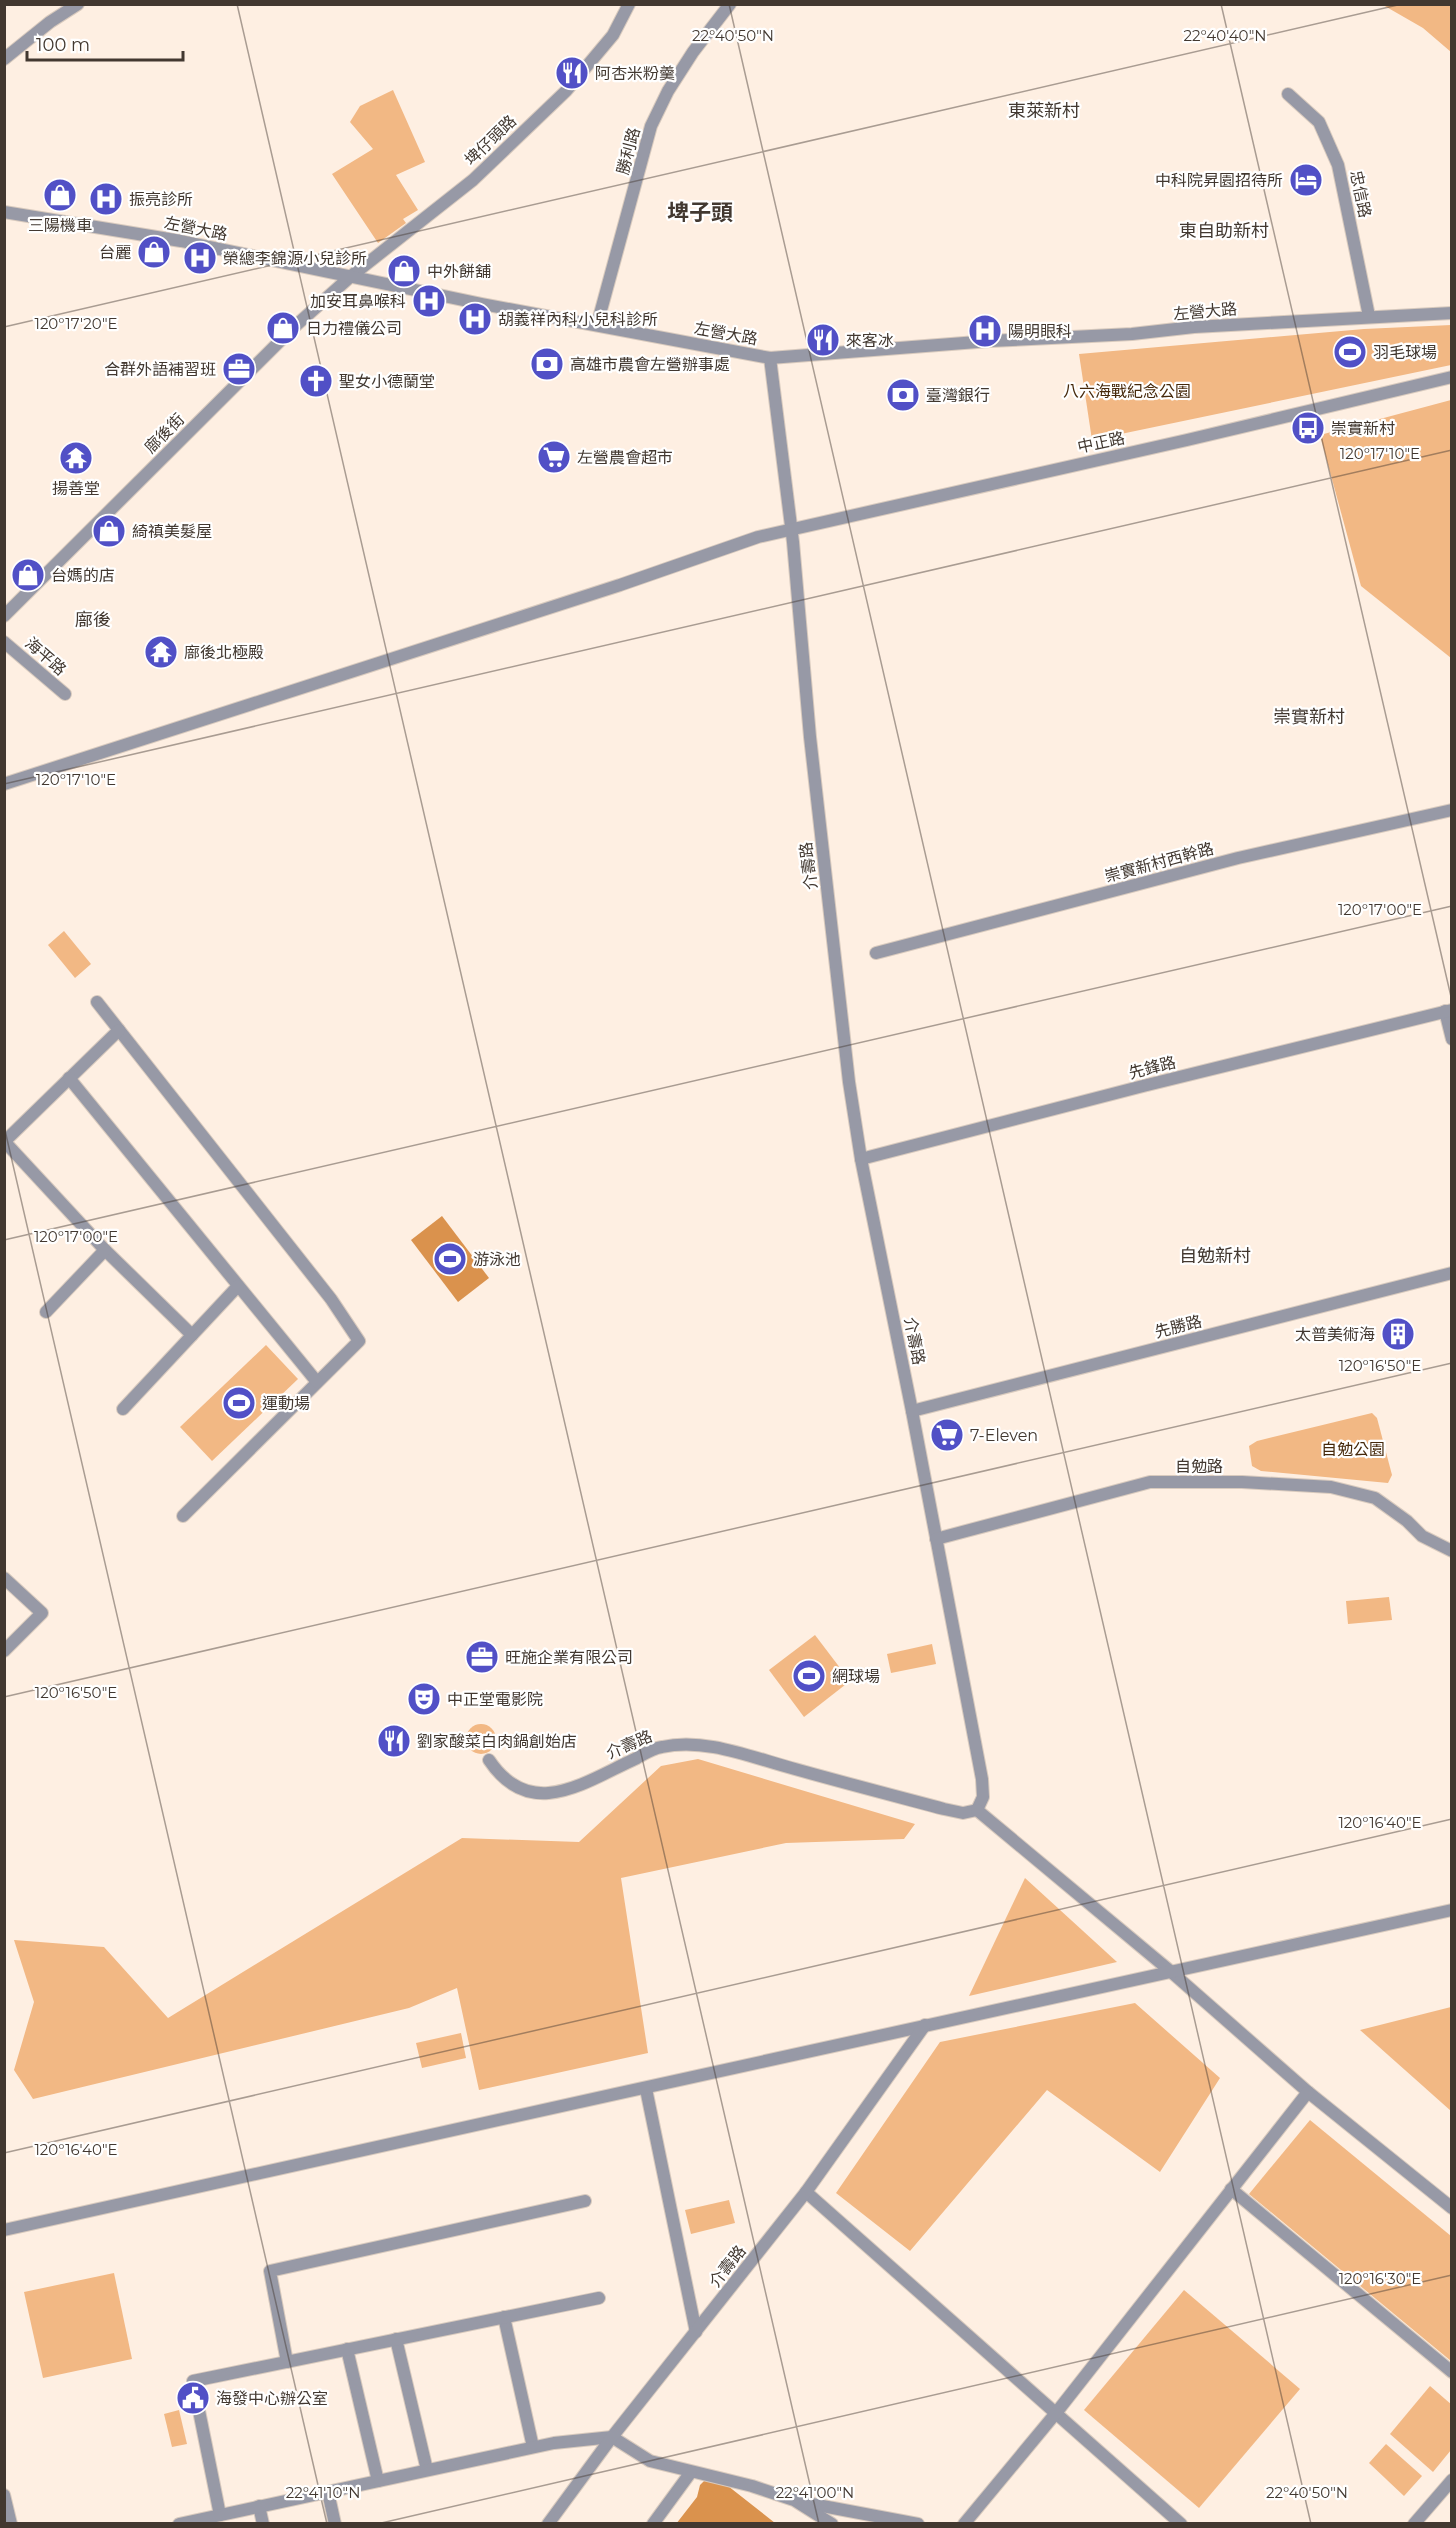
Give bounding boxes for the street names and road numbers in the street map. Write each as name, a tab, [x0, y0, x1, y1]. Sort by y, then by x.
street label: 埤仔頭路	[461, 111, 520, 169]
street label: 勝利路	[613, 125, 644, 177]
street label: 忠信路	[1346, 169, 1375, 220]
street label: 左營大路	[163, 213, 229, 244]
street label: 左營大路	[1172, 299, 1238, 324]
street label: 左營大路	[693, 319, 759, 348]
street label: 廍後街	[141, 410, 188, 457]
street label: 中正路	[1076, 428, 1127, 457]
street label: 海平路	[21, 633, 70, 679]
street label: 崇實新村西幹路	[1103, 839, 1216, 886]
street label: 介壽路	[796, 841, 821, 891]
street label: 先鋒路	[1127, 1052, 1178, 1083]
street label: 先勝路	[1153, 1311, 1204, 1342]
street label: 介壽路	[901, 1316, 928, 1366]
street label: 自勉路	[1175, 1457, 1223, 1476]
street label: 介壽路	[603, 1726, 655, 1763]
street label: 介壽路	[705, 2242, 750, 2291]

